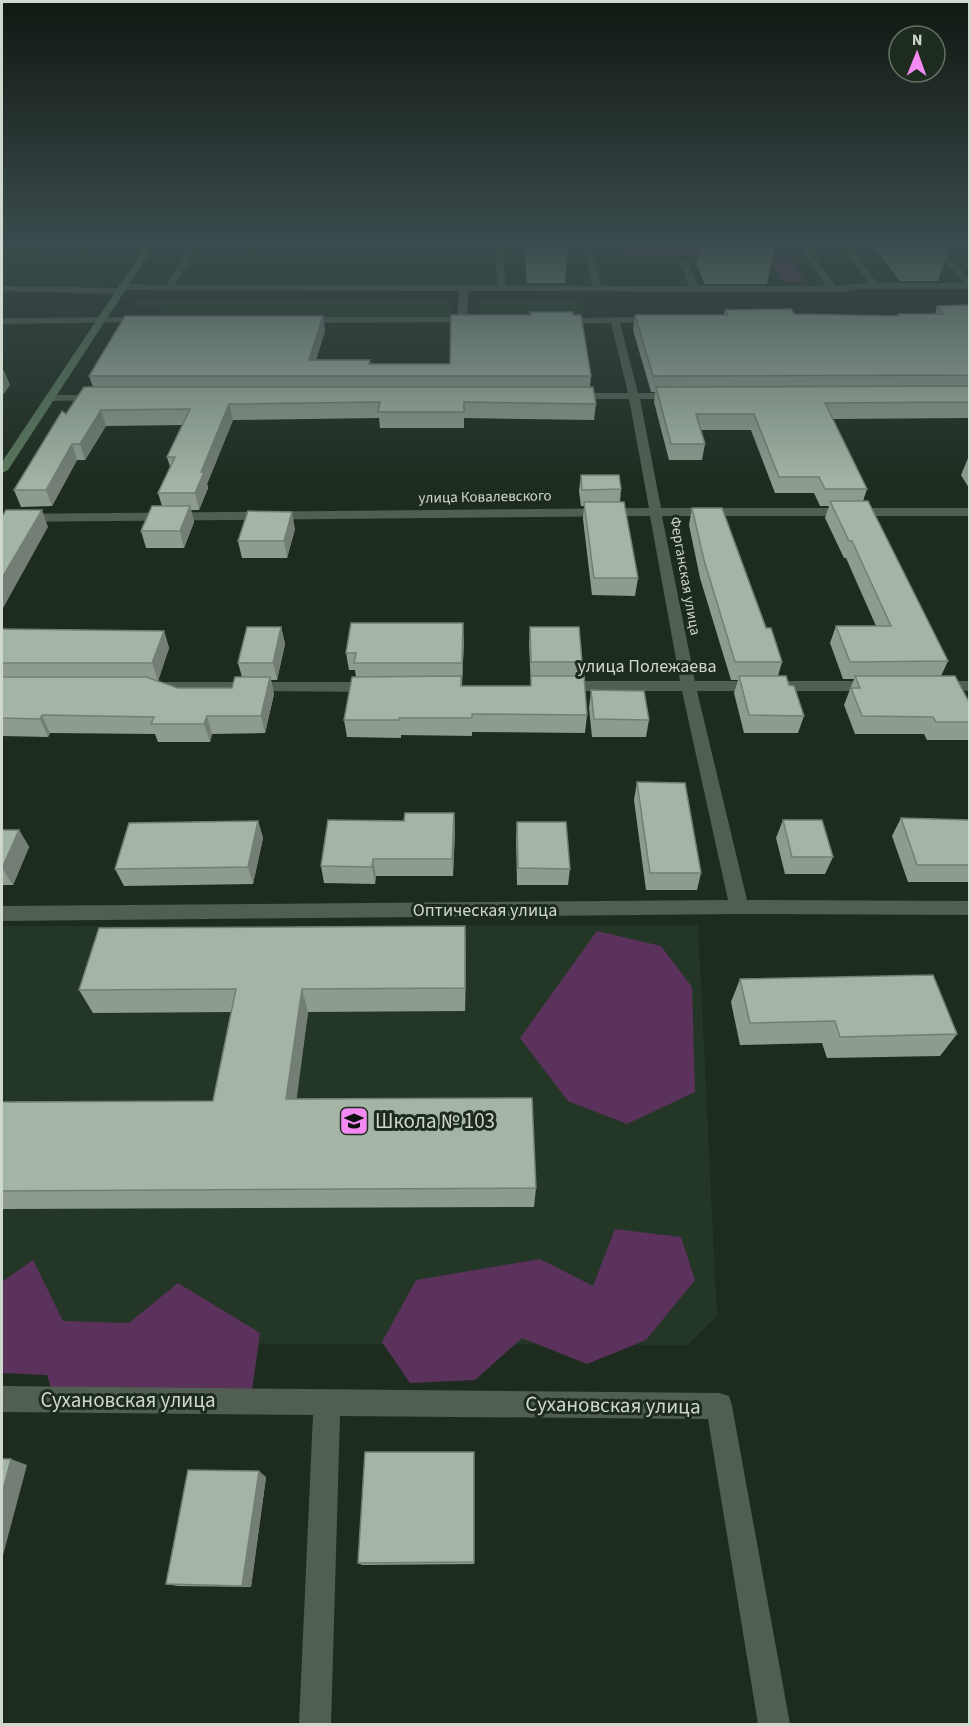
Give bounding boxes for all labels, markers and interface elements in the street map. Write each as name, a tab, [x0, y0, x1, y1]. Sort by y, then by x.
north arrow	[887, 24, 947, 84]
text: N	[912, 29, 923, 51]
street label: улица Ковалевского	[418, 485, 552, 509]
street label: Ферганская улица	[664, 515, 706, 637]
street label: улица Полежаева	[578, 654, 717, 679]
street label: Оптическая улица	[413, 898, 557, 923]
school or university icon: Школа № 103	[338, 1105, 370, 1137]
place label: Школа № 103	[375, 1106, 495, 1136]
street label: Сухановская улица	[40, 1385, 216, 1415]
street label: Сухановская улица	[525, 1388, 701, 1422]

